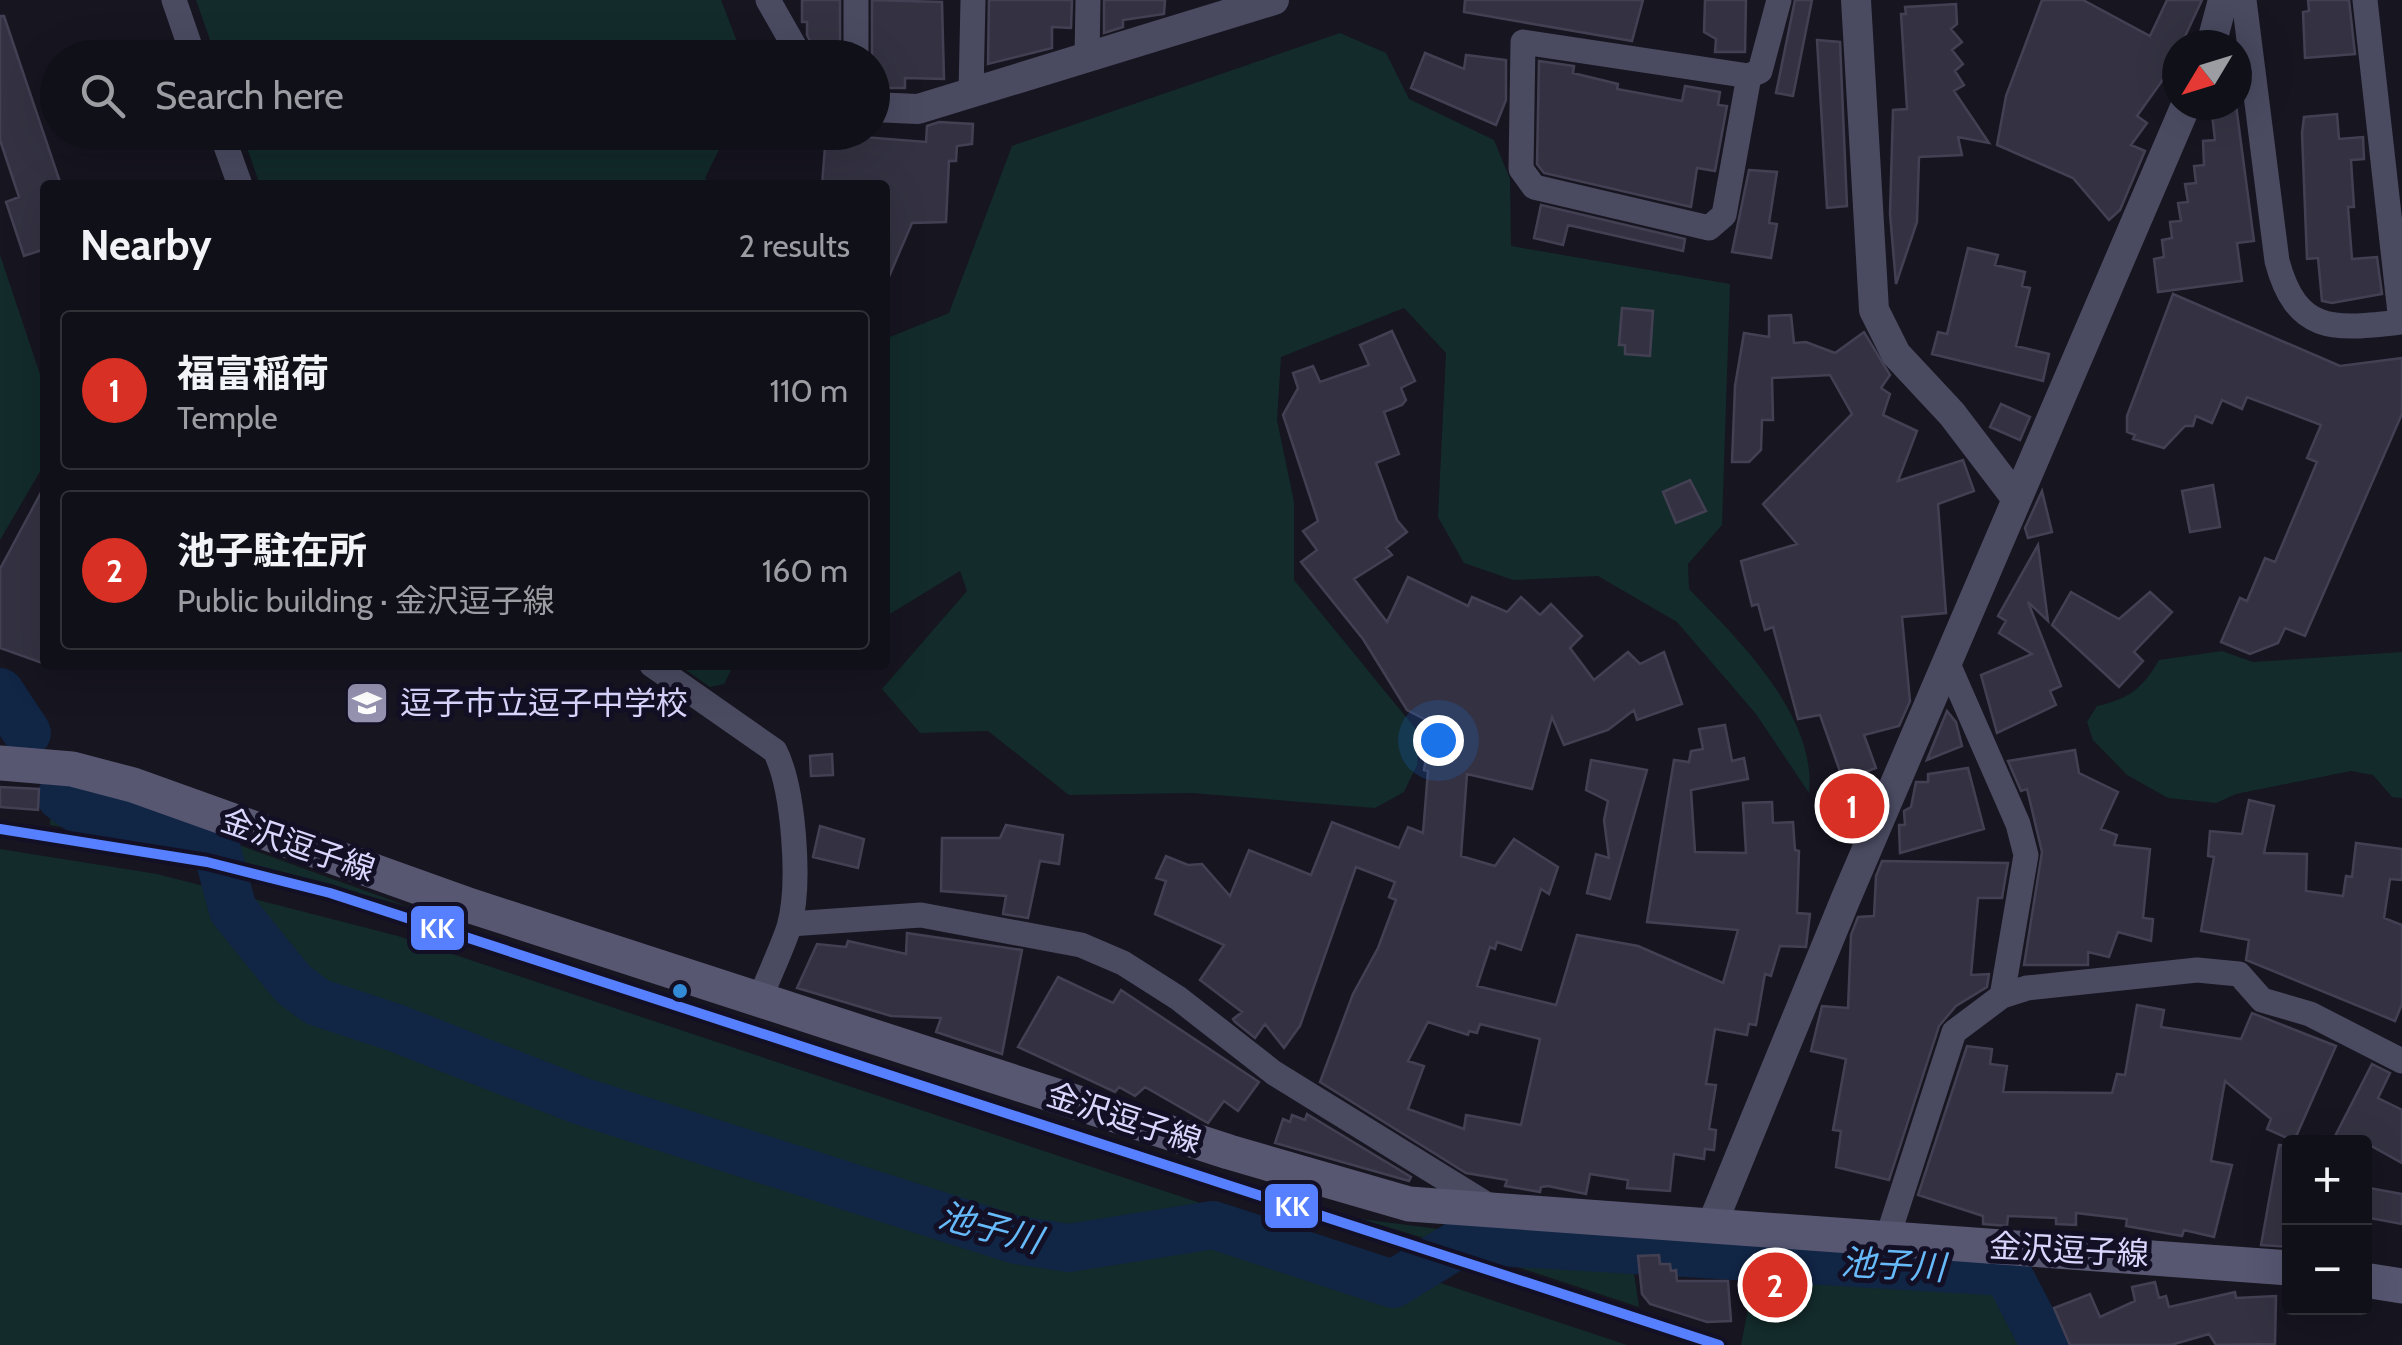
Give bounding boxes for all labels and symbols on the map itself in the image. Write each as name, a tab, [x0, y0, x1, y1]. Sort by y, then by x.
north arrow	[2162, 30, 2252, 120]
school or university icon: 逗子市立逗子中学校	[344, 680, 390, 726]
place label: 逗子市立逗子中学校	[400, 683, 688, 722]
your location	[1413, 715, 1464, 766]
pin: 1	[1820, 768, 1884, 844]
street label: 金沢逗子線	[216, 800, 380, 889]
line badge: KK	[409, 904, 466, 952]
text: KK	[419, 911, 455, 945]
unlabelled marker	[670, 981, 690, 1001]
street label: 金沢逗子線	[1042, 1074, 1206, 1161]
line badge: KK	[1263, 1182, 1320, 1230]
text: KK	[1274, 1189, 1310, 1223]
water label: 池子川	[934, 1193, 1050, 1263]
street label: 金沢逗子線	[1988, 1226, 2150, 1273]
water label: 池子川	[1839, 1240, 1951, 1289]
pin: 2	[1742, 1248, 1808, 1322]

